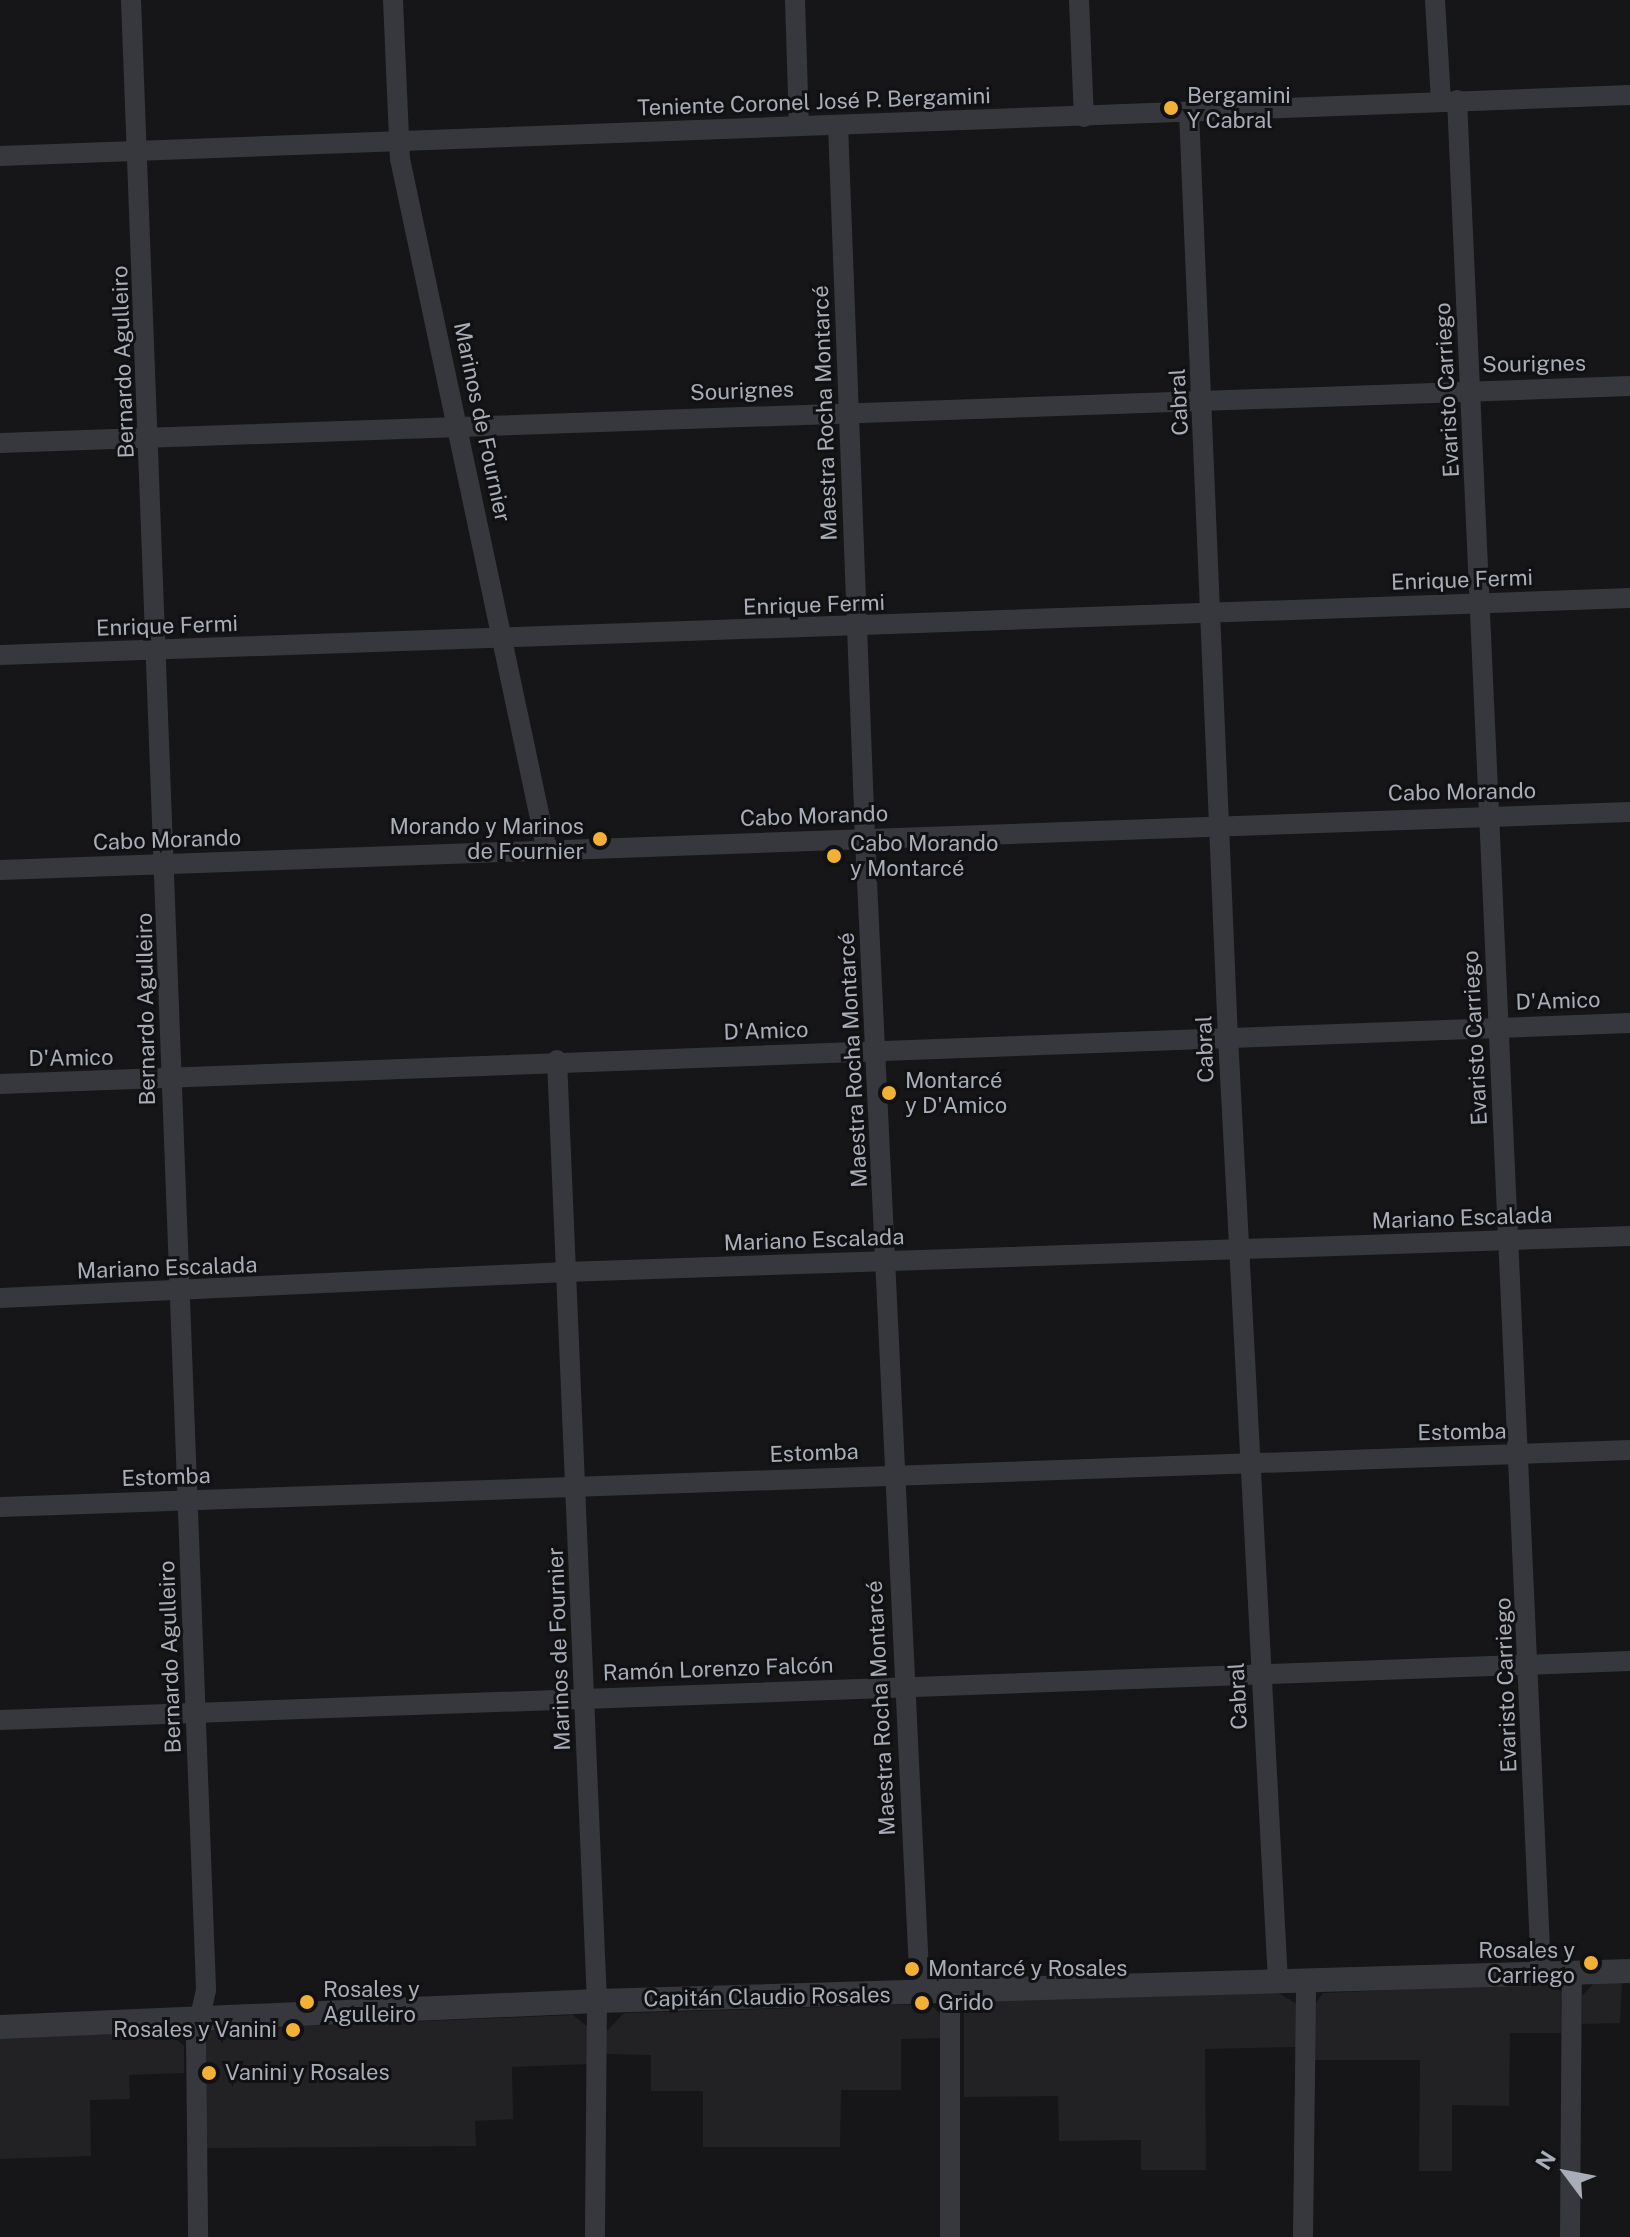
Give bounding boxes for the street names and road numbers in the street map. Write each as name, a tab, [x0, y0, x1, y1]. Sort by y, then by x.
street label: Teniente Coronel José P. Bergamini	[637, 83, 991, 121]
street label: Bernardo Agulleiro	[106, 265, 140, 459]
street label: Maestra Rocha Montarcé	[807, 285, 843, 541]
street label: Evaristo Carriego	[1429, 302, 1465, 478]
street label: Marinos de Fournier	[448, 319, 516, 525]
street label: Sourignes	[1482, 350, 1586, 378]
street label: Cabral	[1164, 368, 1194, 436]
street label: Sourignes	[690, 376, 794, 406]
street label: Enrique Fermi	[1391, 564, 1533, 596]
street label: Enrique Fermi	[743, 589, 885, 621]
street label: Enrique Fermi	[96, 610, 238, 642]
street label: Cabo Morando	[1388, 778, 1536, 806]
street label: Cabo Morando	[739, 800, 889, 832]
street label: Cabo Morando	[92, 824, 242, 856]
street label: Bernardo Agulleiro	[131, 912, 161, 1106]
street label: Maestra Rocha Montarcé	[833, 932, 873, 1188]
street label: Evaristo Carriego	[1457, 950, 1493, 1126]
street label: D'Amico	[1515, 986, 1601, 1016]
street label: Cabral	[1191, 1015, 1219, 1083]
street label: D'Amico	[723, 1016, 809, 1046]
street label: D'Amico	[28, 1044, 114, 1072]
street label: Mariano Escalada	[1371, 1202, 1553, 1234]
street label: Mariano Escalada	[723, 1224, 905, 1256]
street label: Mariano Escalada	[76, 1252, 258, 1284]
street label: Estomba	[1417, 1418, 1507, 1446]
street label: Estomba	[769, 1438, 859, 1468]
street label: Estomba	[121, 1462, 211, 1492]
street label: Marinos de Fournier	[542, 1547, 576, 1751]
street label: Bernardo Agulleiro	[153, 1560, 187, 1754]
street label: Maestra Rocha Montarcé	[861, 1580, 901, 1836]
street label: Evaristo Carriego	[1490, 1597, 1522, 1773]
street label: Ramón Lorenzo Falcón	[602, 1652, 834, 1686]
street label: Cabral	[1223, 1662, 1253, 1730]
street label: Capitán Claudio Rosales	[643, 1982, 891, 2012]

